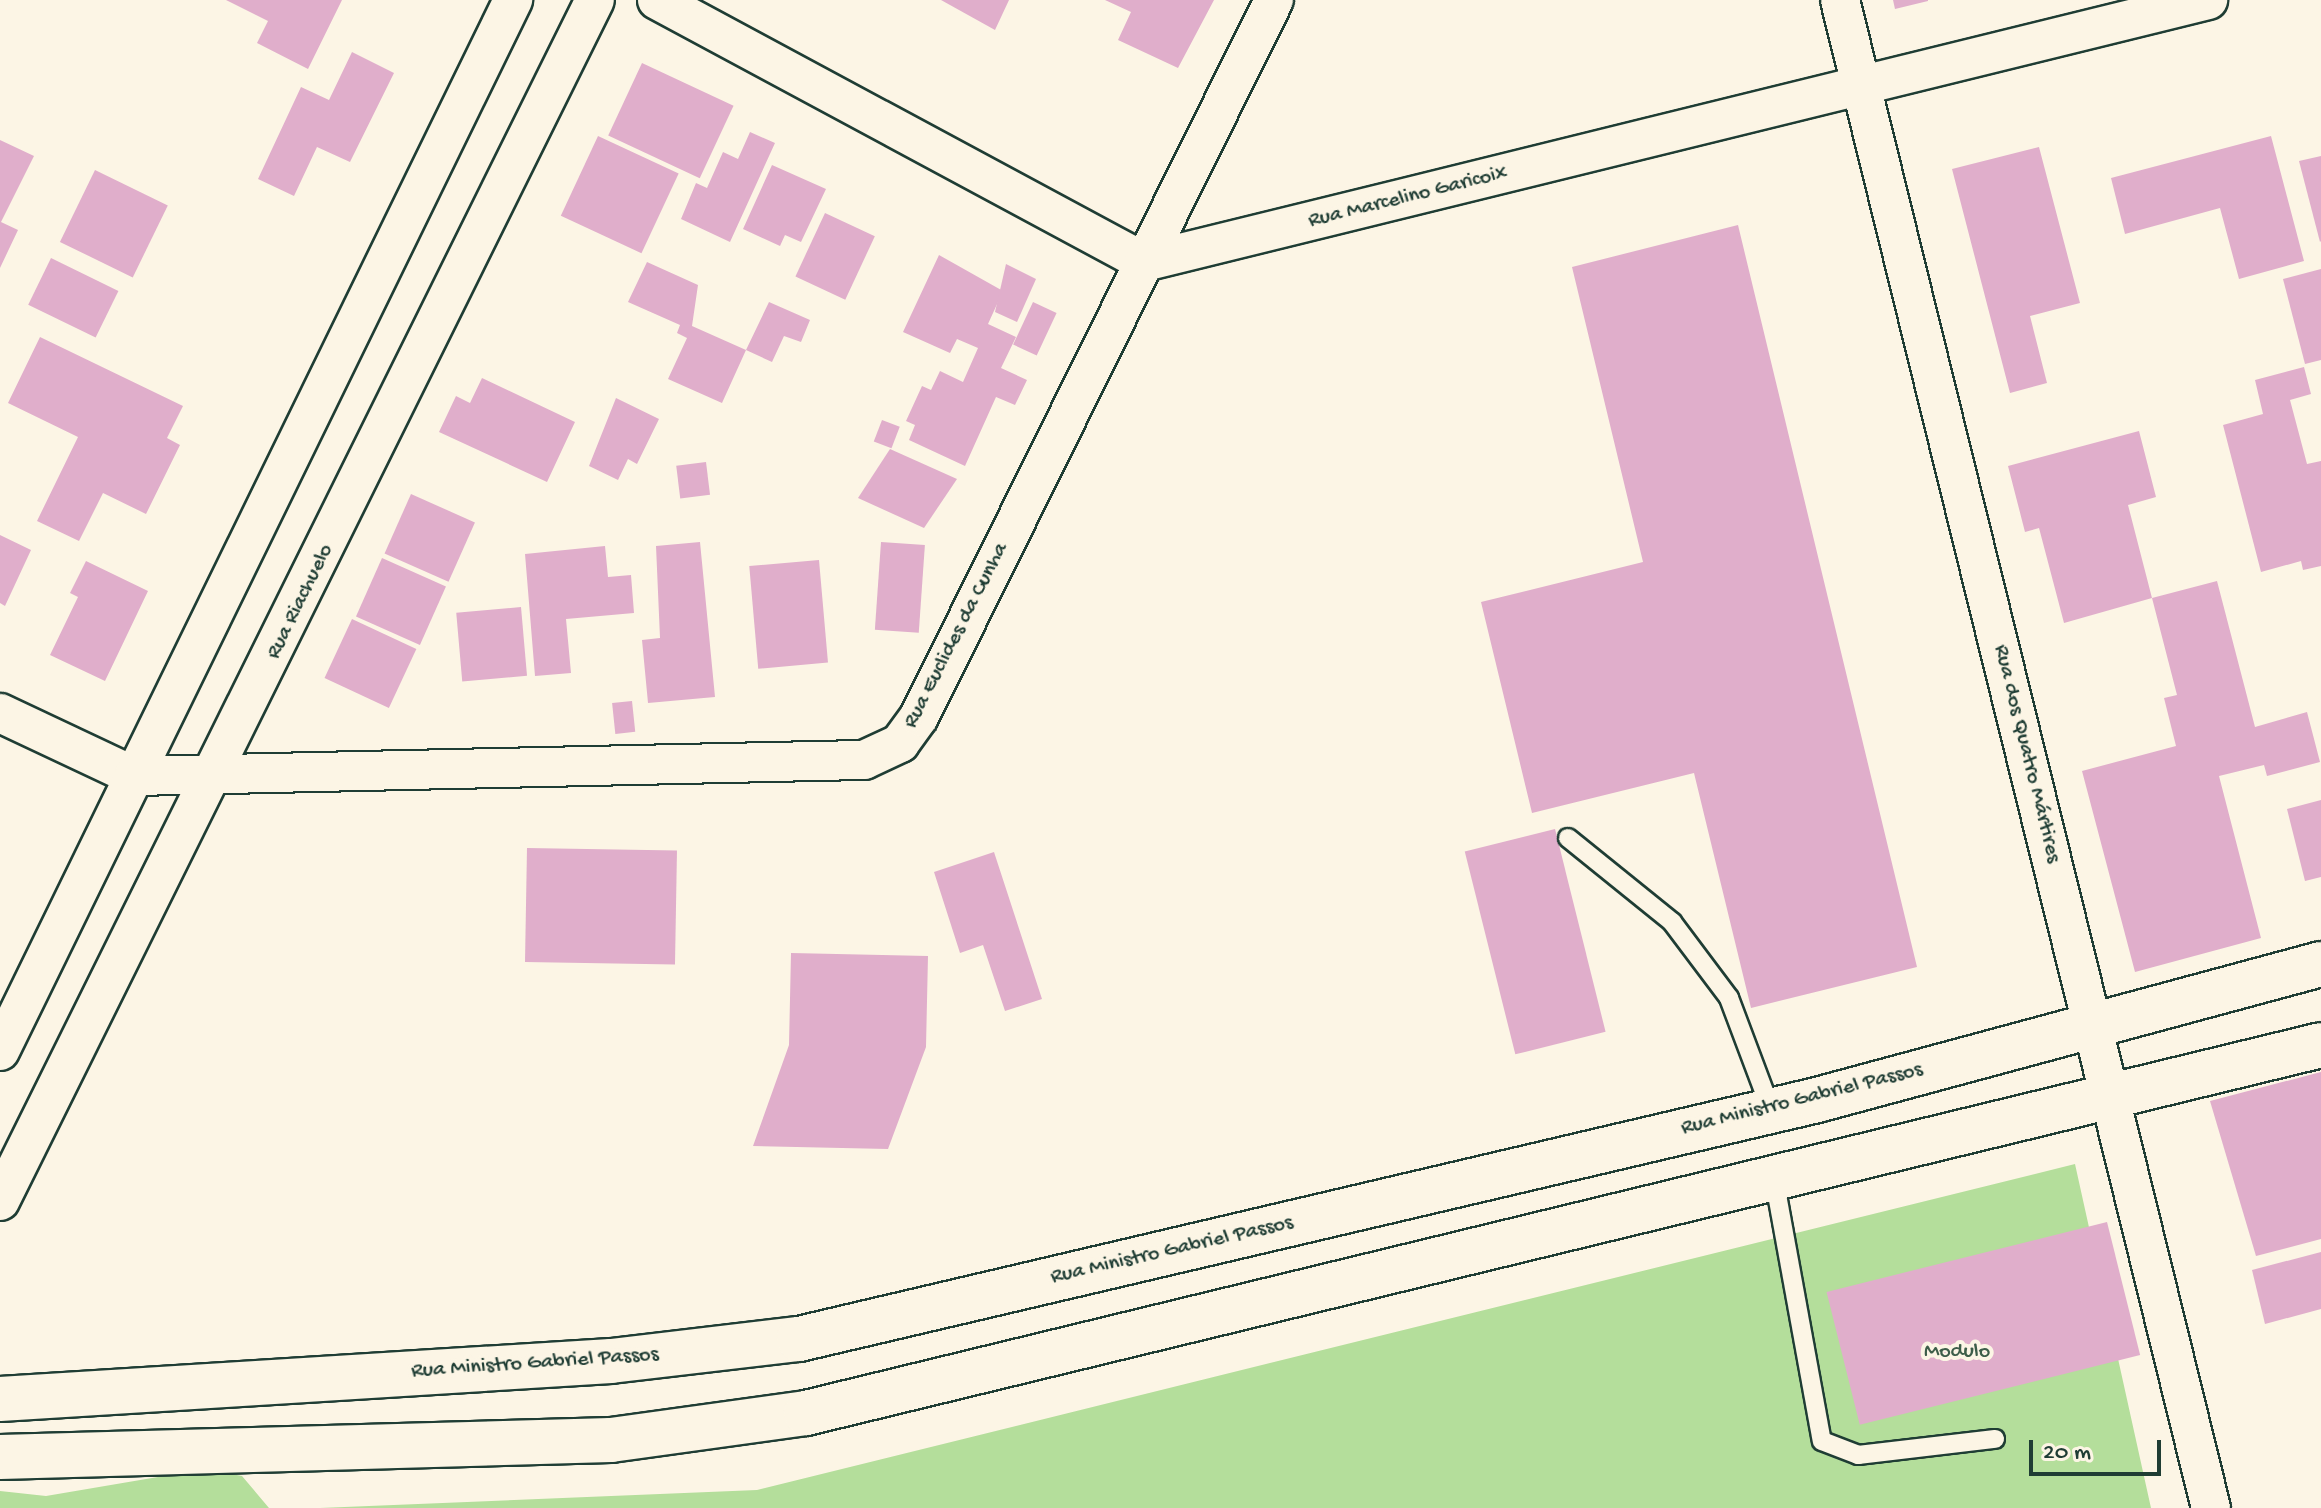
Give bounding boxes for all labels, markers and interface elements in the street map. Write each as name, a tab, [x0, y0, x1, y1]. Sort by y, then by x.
street label: Rua Marcelino Garicoix	[1306, 161, 1510, 235]
street label: Rua Euclides da Cunha	[899, 539, 1015, 733]
street label: Rua Riachuelo	[262, 540, 340, 664]
street label: Rua dos Quatro Mártires	[1986, 642, 2066, 866]
street label: Rua Ministro Gabriel Passos	[1679, 1057, 1925, 1143]
street label: Rua Ministro Gabriel Passos	[1048, 1210, 1296, 1292]
park label: Modulo	[1924, 1340, 1990, 1366]
street label: Rua Ministro Gabriel Passos	[410, 1342, 660, 1386]
scale bar	[2033, 1424, 2165, 1474]
text: 20 m	[2043, 1439, 2091, 1468]

